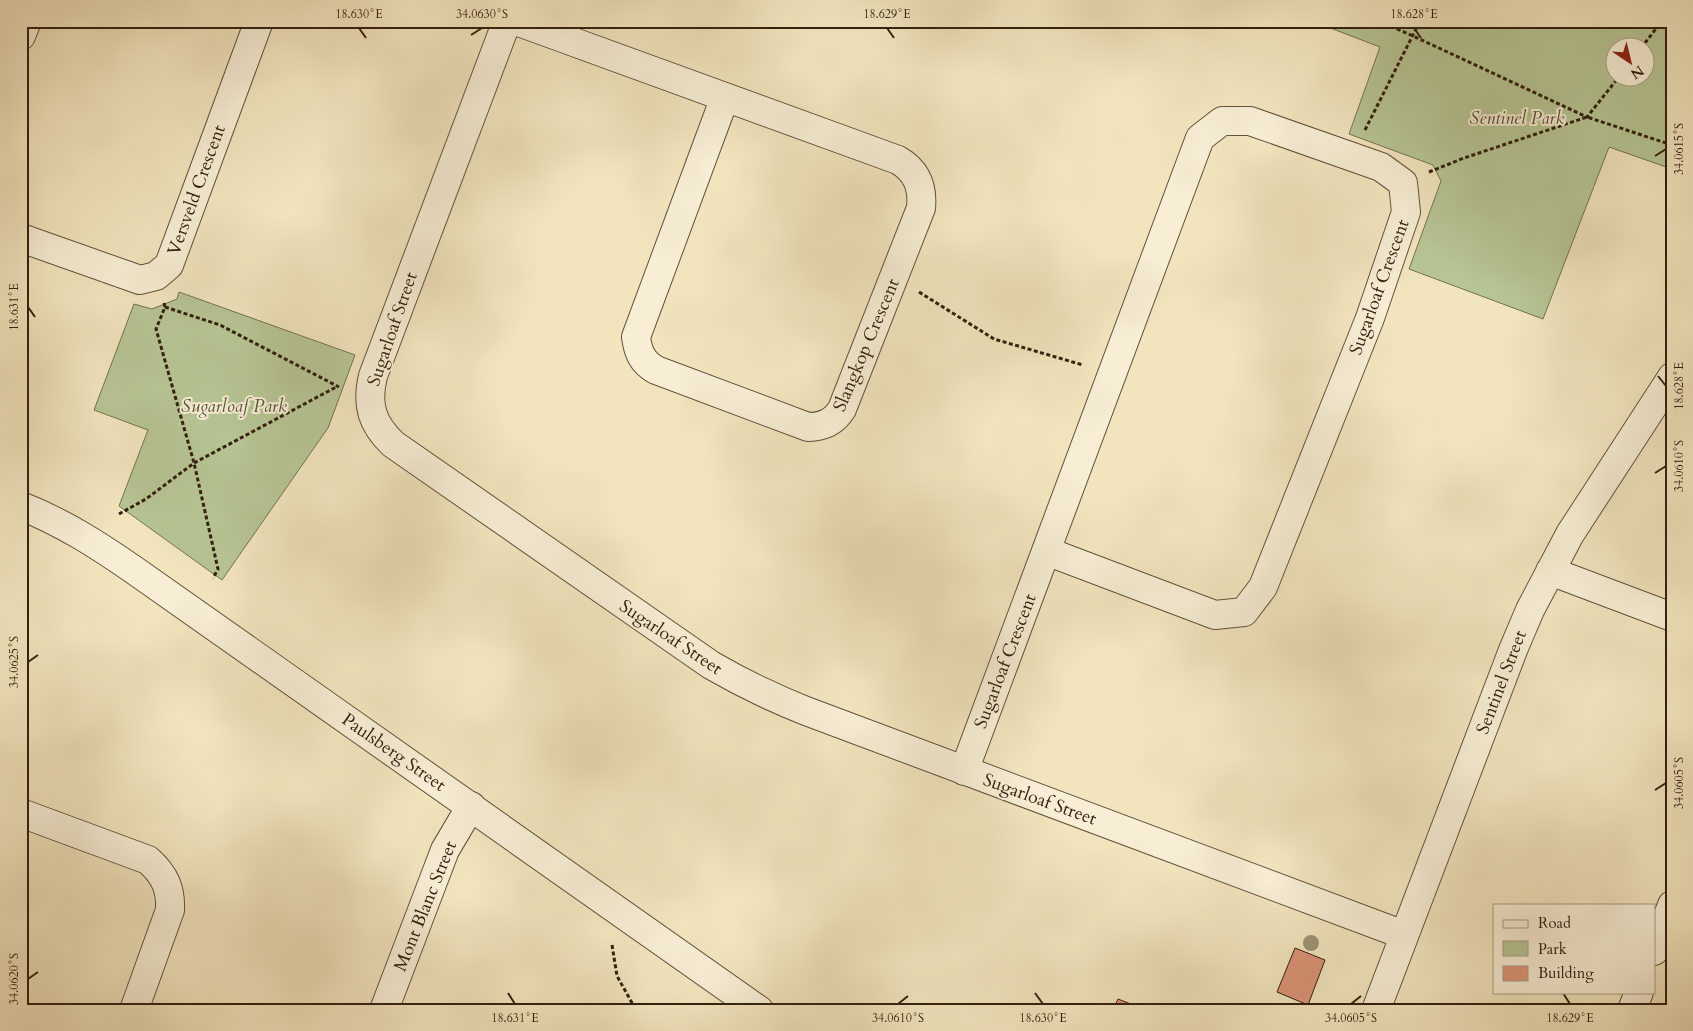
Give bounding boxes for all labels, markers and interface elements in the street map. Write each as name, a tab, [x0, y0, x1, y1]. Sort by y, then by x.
text: 18.630°E	[335, 6, 383, 22]
text: 34.0630°S	[456, 6, 508, 22]
text: 18.629°E	[863, 6, 911, 22]
text: 18.628°E	[1390, 6, 1438, 22]
north arrow	[1606, 38, 1656, 88]
text: N	[1627, 61, 1648, 84]
park label: Sentinel Park	[1470, 106, 1564, 131]
street label: Versveld Crescent	[161, 121, 232, 259]
text: 34.0615°S	[1671, 123, 1687, 175]
street label: Sugarloaf Crescent	[1343, 216, 1416, 358]
street label: Sugarloaf Street	[361, 269, 424, 390]
street label: Slangkop Crescent	[827, 275, 906, 416]
text: 18.631°E	[6, 283, 22, 331]
text: 18.628°E	[1671, 362, 1687, 410]
park label: Sugarloaf Park	[181, 394, 287, 419]
text: 34.0610°S	[1671, 440, 1687, 492]
street label: Sugarloaf Crescent	[968, 590, 1043, 732]
street label: Sugarloaf Street	[614, 594, 727, 681]
street label: Sentinel Street	[1470, 626, 1533, 738]
text: 34.0625°S	[6, 636, 22, 688]
street label: Paulsberg Street	[337, 707, 451, 798]
text: 34.0605°S	[1671, 757, 1687, 809]
street label: Sugarloaf Street	[980, 767, 1100, 832]
street label: Mont Blanc Street	[388, 837, 463, 975]
legend	[1493, 904, 1656, 994]
text: Road	[1538, 913, 1571, 933]
text: Park	[1538, 939, 1567, 959]
text: 34.0620°S	[6, 953, 22, 1005]
text: Building	[1538, 963, 1594, 983]
text: 18.631°E	[491, 1010, 539, 1026]
text: 34.0610°S	[872, 1010, 924, 1026]
text: 18.630°E	[1019, 1010, 1067, 1026]
text: 34.0605°S	[1325, 1010, 1377, 1026]
text: 18.629°E	[1546, 1010, 1594, 1026]

